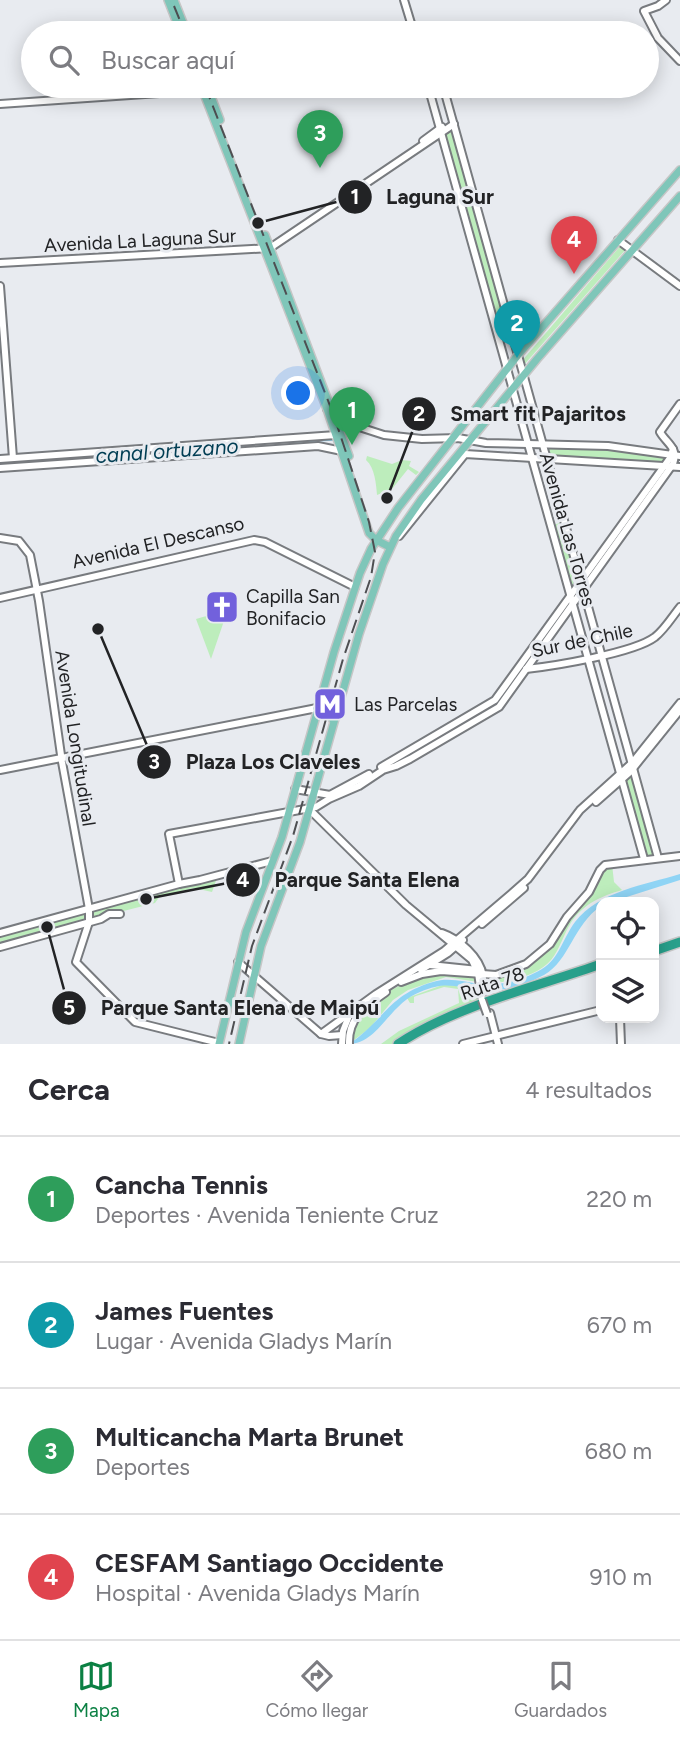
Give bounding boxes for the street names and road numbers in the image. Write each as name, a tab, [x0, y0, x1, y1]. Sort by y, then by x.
street label: Avenida La Laguna Sur	[43, 224, 237, 257]
street label: Avenida Las Torres	[535, 450, 600, 609]
street label: Avenida El Descanso	[70, 511, 246, 573]
street label: Sur de Chile	[529, 619, 635, 662]
street label: Avenida Longitudinal	[50, 648, 101, 828]
street label: Ruta 78	[457, 962, 527, 1005]

